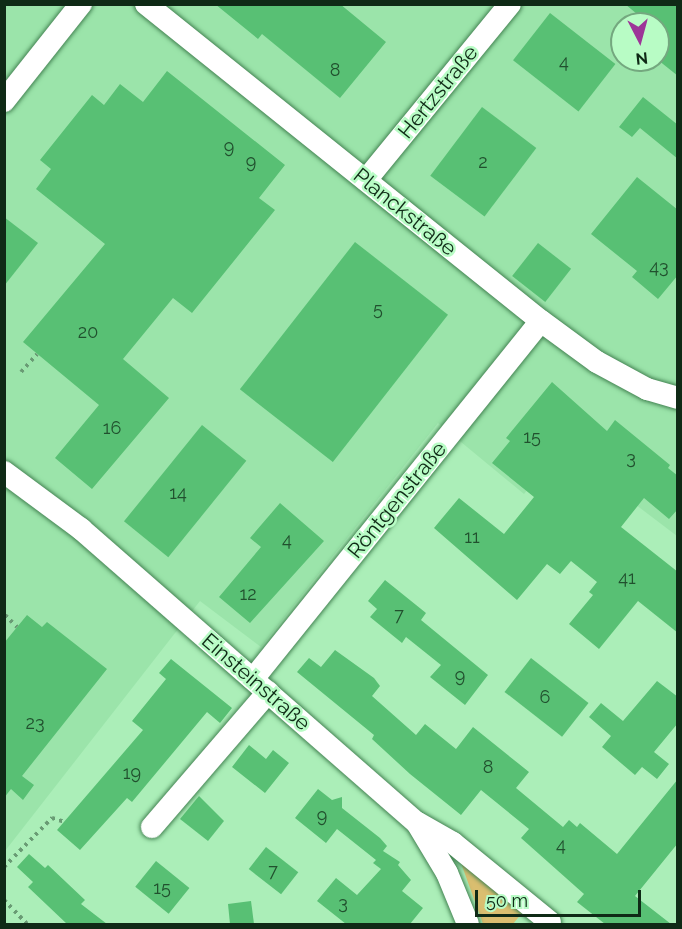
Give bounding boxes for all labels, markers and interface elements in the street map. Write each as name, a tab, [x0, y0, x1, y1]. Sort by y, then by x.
north arrow	[610, 12, 670, 72]
street label: Hertzstraße	[393, 40, 483, 144]
text: N	[635, 48, 649, 68]
house number: 4	[559, 51, 569, 73]
house number: 8	[330, 59, 340, 81]
house number: 9	[224, 136, 234, 158]
house number: 9	[246, 151, 256, 173]
house number: 2	[478, 151, 488, 173]
street label: Planckstraße	[349, 163, 461, 261]
house number: 43	[649, 256, 669, 278]
house number: 5	[373, 298, 383, 320]
house number: 20	[78, 321, 98, 343]
house number: 16	[103, 417, 121, 439]
house number: 15	[523, 426, 541, 448]
street label: Röntgenstraße	[342, 437, 452, 563]
house number: 3	[626, 447, 636, 469]
house number: 14	[169, 482, 187, 504]
house number: 11	[464, 526, 480, 548]
house number: 4	[282, 529, 292, 551]
house number: 41	[618, 567, 636, 589]
house number: 12	[239, 583, 257, 605]
house number: 7	[394, 604, 404, 626]
street label: Einsteinstraße	[197, 628, 315, 736]
house number: 9	[455, 665, 465, 687]
house number: 6	[540, 686, 550, 708]
house number: 23	[26, 712, 44, 734]
house number: 8	[483, 756, 493, 778]
house number: 19	[123, 762, 141, 784]
house number: 9	[317, 805, 327, 827]
house number: 4	[556, 834, 566, 856]
house number: 7	[268, 860, 278, 882]
house number: 15	[153, 877, 171, 899]
scale bar	[478, 878, 644, 916]
text: 50 m	[486, 890, 528, 911]
house number: 3	[338, 892, 348, 914]

